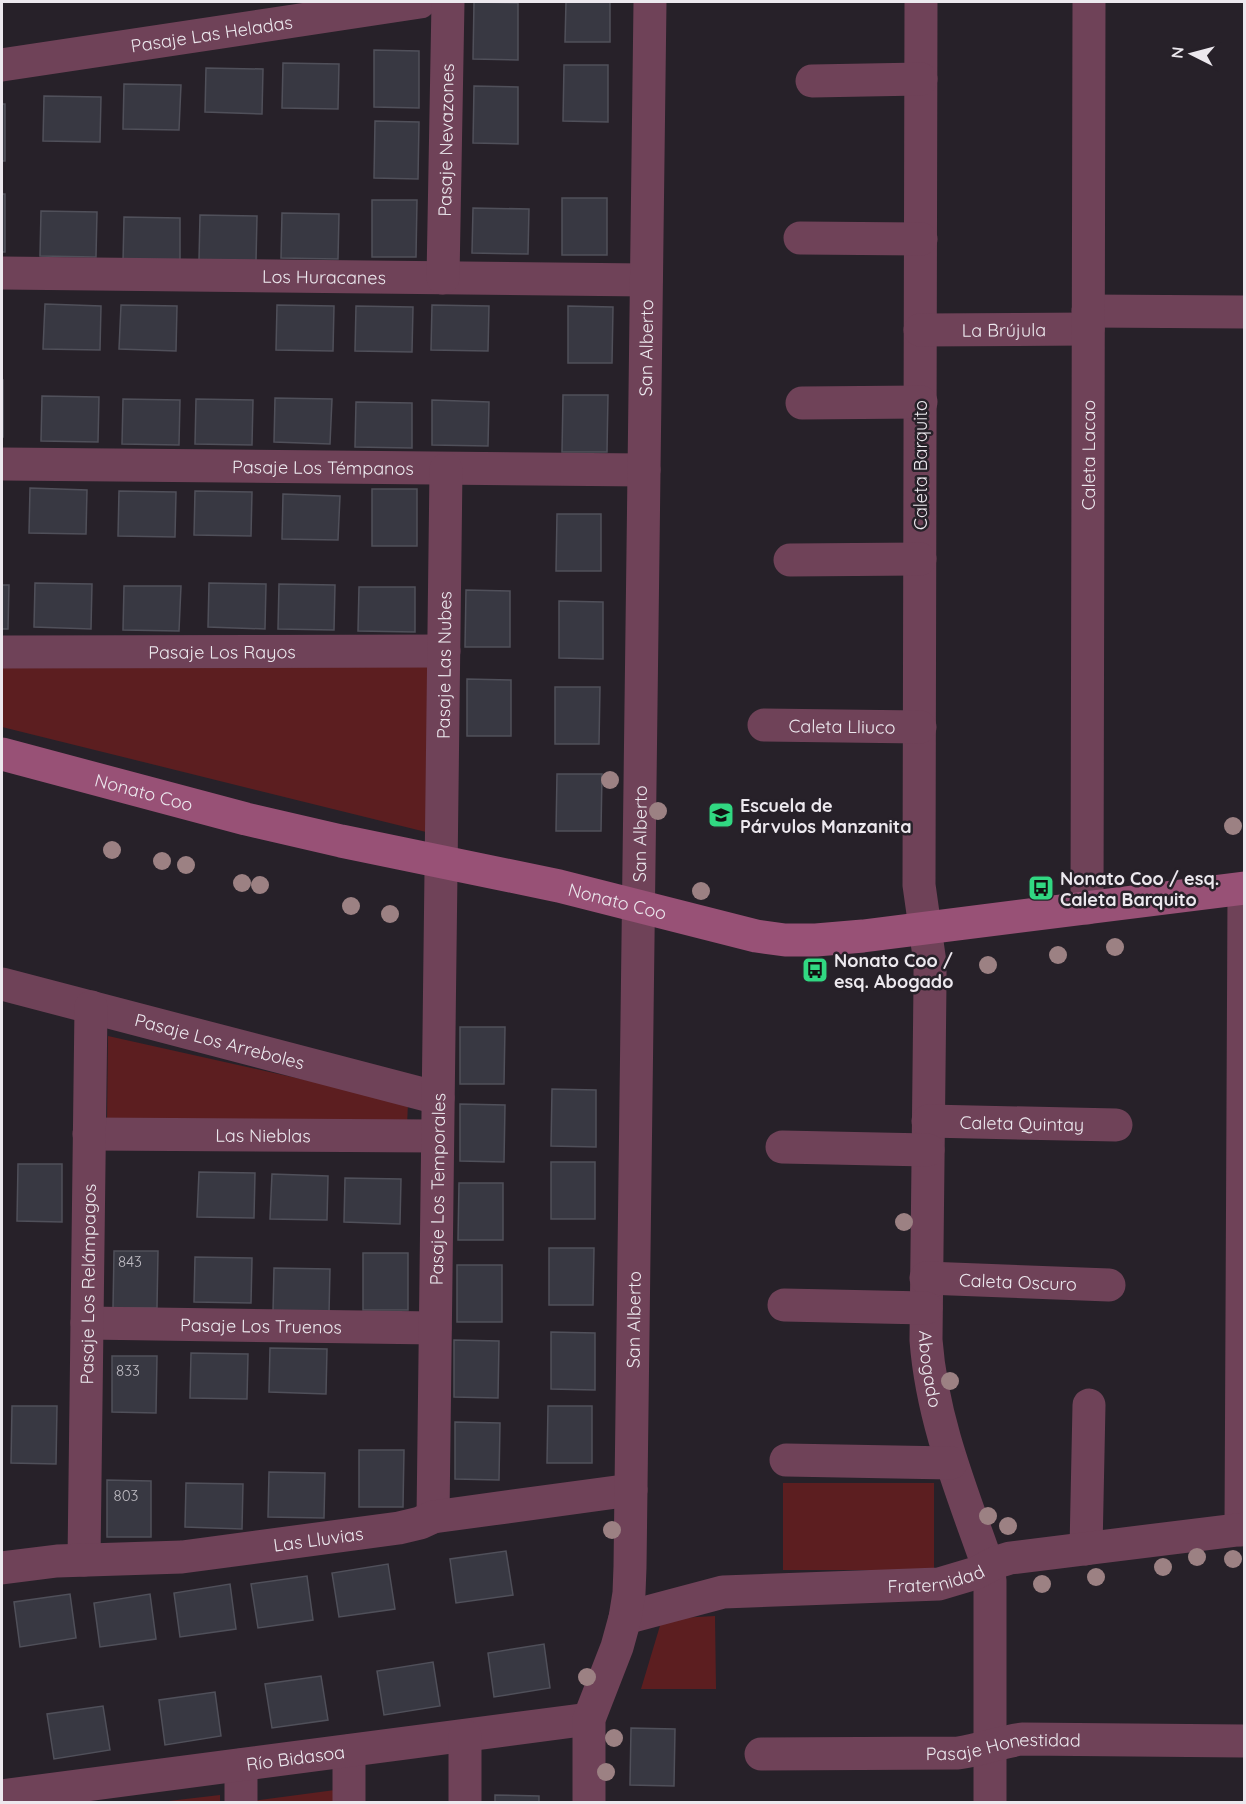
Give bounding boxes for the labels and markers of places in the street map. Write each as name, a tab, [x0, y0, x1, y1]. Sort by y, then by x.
place label: Escuela de Párvulos Manzanita	[740, 794, 912, 838]
school or university icon: Escuela de Párvulos Manzanita	[706, 800, 736, 830]
place label: Nonato Coo / esq. Caleta Barquito	[1060, 867, 1219, 911]
bus stop icon: Nonato Coo / esq. Caleta Barquito	[1026, 873, 1056, 903]
place label: Nonato Coo / esq. Abogado	[834, 949, 953, 993]
bus stop icon: Nonato Coo / esq. Abogado	[800, 955, 830, 985]

